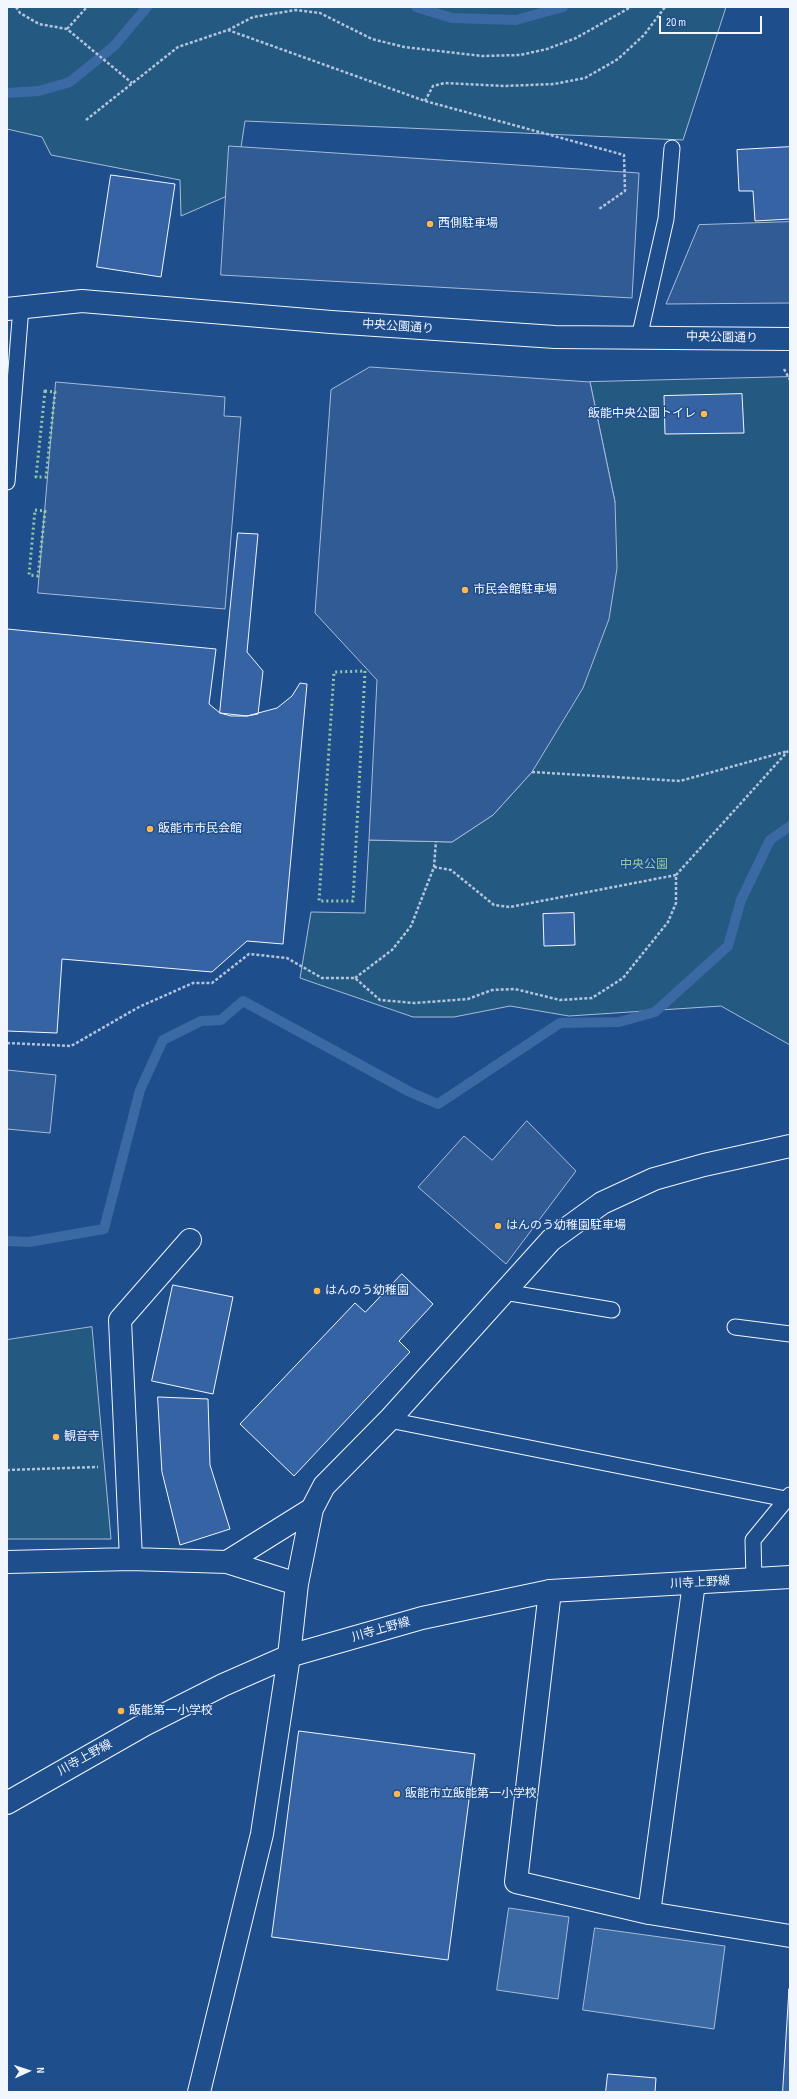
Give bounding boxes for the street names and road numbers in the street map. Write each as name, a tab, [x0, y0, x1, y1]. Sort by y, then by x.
street label: 中央公園通り	[362, 317, 434, 337]
street label: 中央公園通り	[686, 330, 758, 346]
street label: 川寺上野線	[670, 1574, 730, 1592]
street label: 川寺上野線	[350, 1615, 412, 1645]
street label: 川寺上野線	[55, 1737, 115, 1779]

